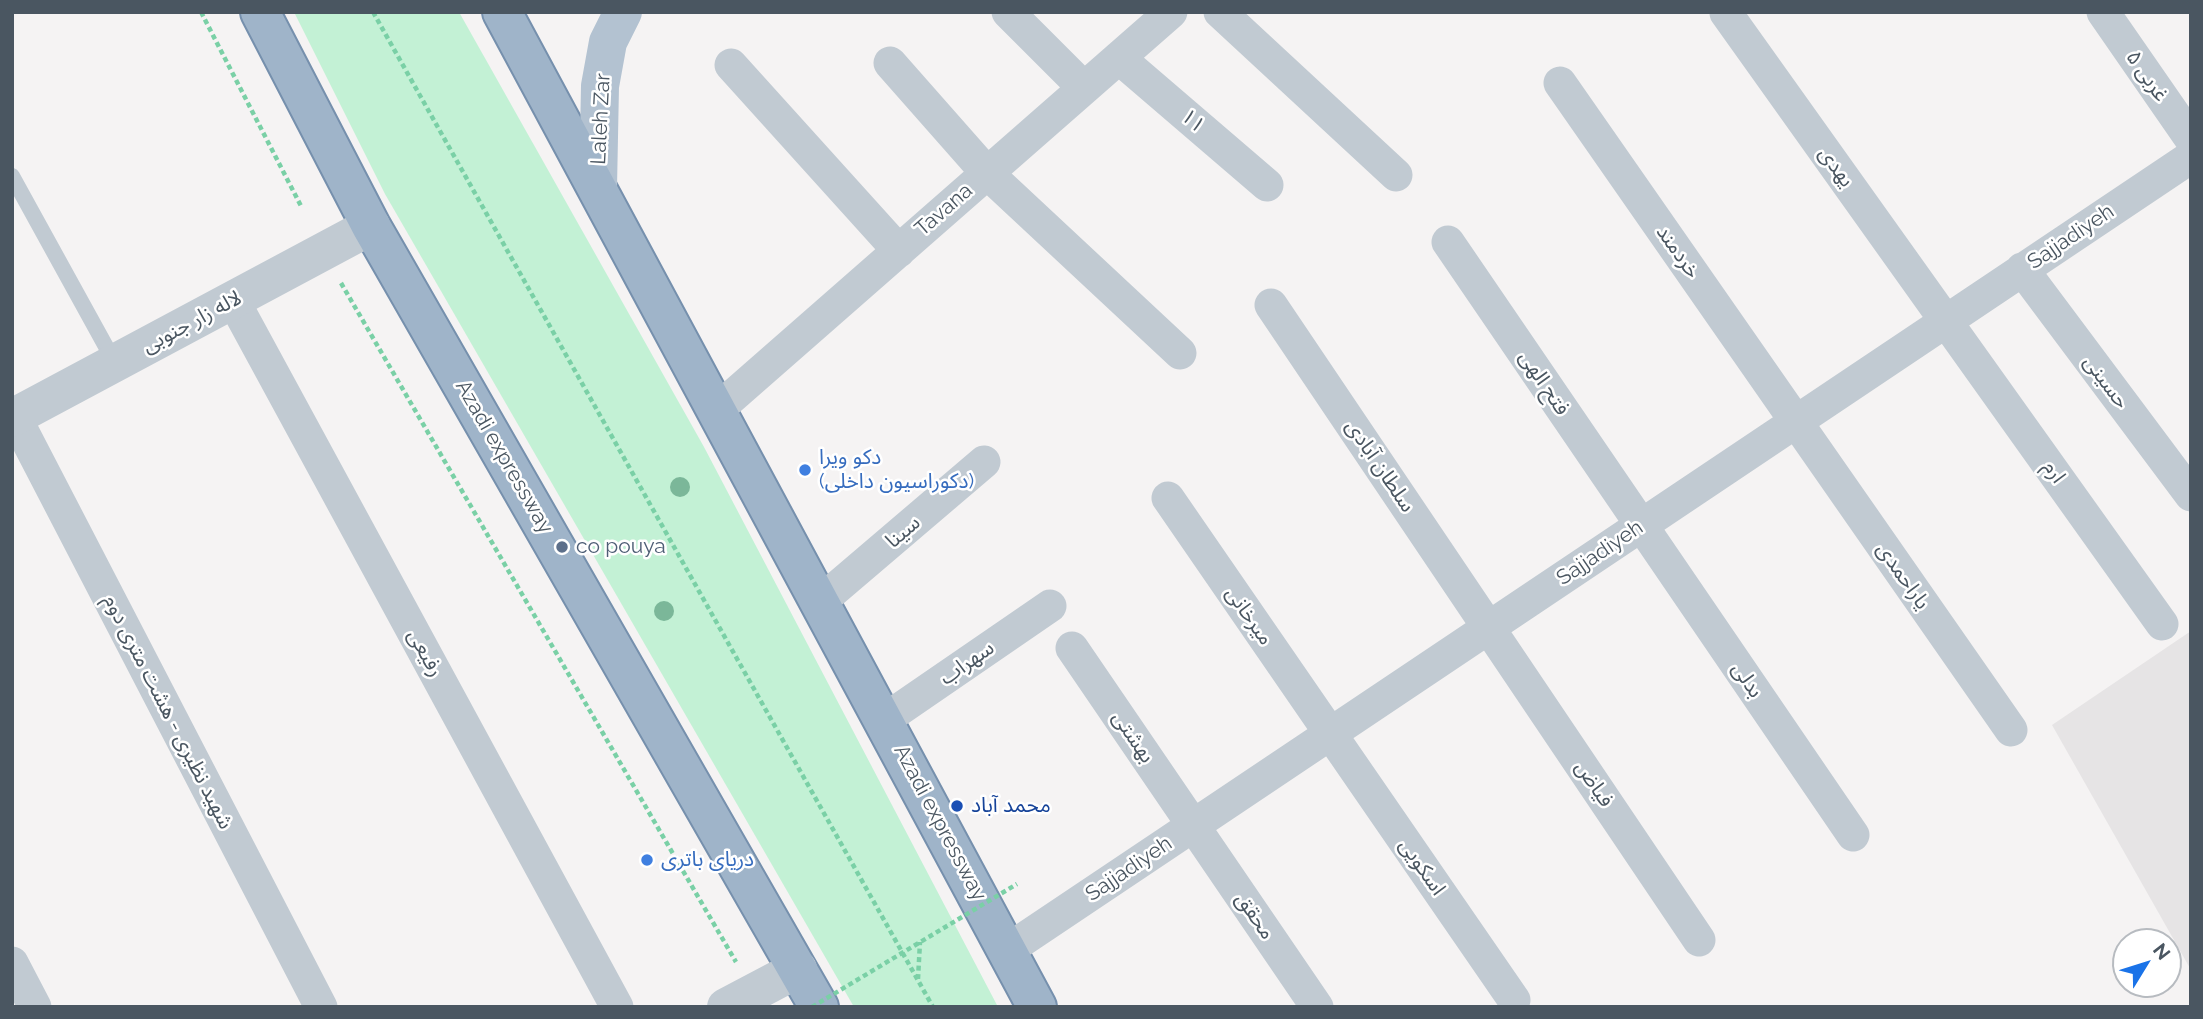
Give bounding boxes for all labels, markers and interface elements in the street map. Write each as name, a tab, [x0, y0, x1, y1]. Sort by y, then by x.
street label: ۵ غربی	[2120, 46, 2174, 106]
street label: Laleh Zar	[586, 73, 616, 165]
street label: ۱۱	[1176, 104, 1210, 138]
street label: یهدی	[1813, 142, 1859, 192]
street label: Tavana	[910, 178, 978, 242]
street label: Sajjadiyeh	[2023, 199, 2119, 275]
street label: خردمند	[1651, 220, 1705, 284]
street label: لاله زار جنوبی	[138, 285, 246, 359]
street label: فتح الهی	[1513, 346, 1575, 420]
street label: حسینی	[2078, 350, 2134, 414]
street label: Azadi expressway	[450, 376, 558, 538]
street label: سلطان آبادی	[1340, 415, 1420, 517]
place label: دکو ویرا (دکوراسیون داخلی)	[819, 445, 974, 495]
street label: ارم	[2037, 456, 2071, 488]
marker: دکو ویرا (دکوراسیون داخلی)	[797, 462, 813, 478]
street label: سینا	[881, 510, 925, 554]
street label: Sajjadiyeh	[1552, 515, 1648, 591]
place label: co pouya	[576, 534, 666, 560]
street label: یاراحمدی	[1871, 538, 1935, 614]
marker: co pouya	[554, 539, 570, 555]
street label: میرخانی	[1220, 582, 1278, 650]
street label: شهید نظیری - هشت متری دوم	[98, 590, 238, 834]
street label: رفیعی	[402, 625, 448, 681]
street label: سهراب	[935, 635, 999, 691]
street label: بدلی	[1726, 657, 1768, 703]
street label: بهشتی	[1106, 706, 1160, 768]
street label: Azadi expressway	[888, 741, 992, 905]
street label: فیاض	[1569, 756, 1619, 812]
place label: محمد آباد	[971, 793, 1051, 819]
marker: محمد آباد	[949, 798, 965, 814]
street label: Sajjadiyeh	[1081, 831, 1177, 907]
street label: اسکویی	[1393, 834, 1451, 900]
place label: دریای باتری	[661, 847, 754, 873]
marker: دریای باتری	[639, 852, 655, 868]
street label: محقق	[1230, 887, 1280, 945]
north arrow	[2112, 928, 2182, 998]
text: N	[2149, 939, 2175, 964]

